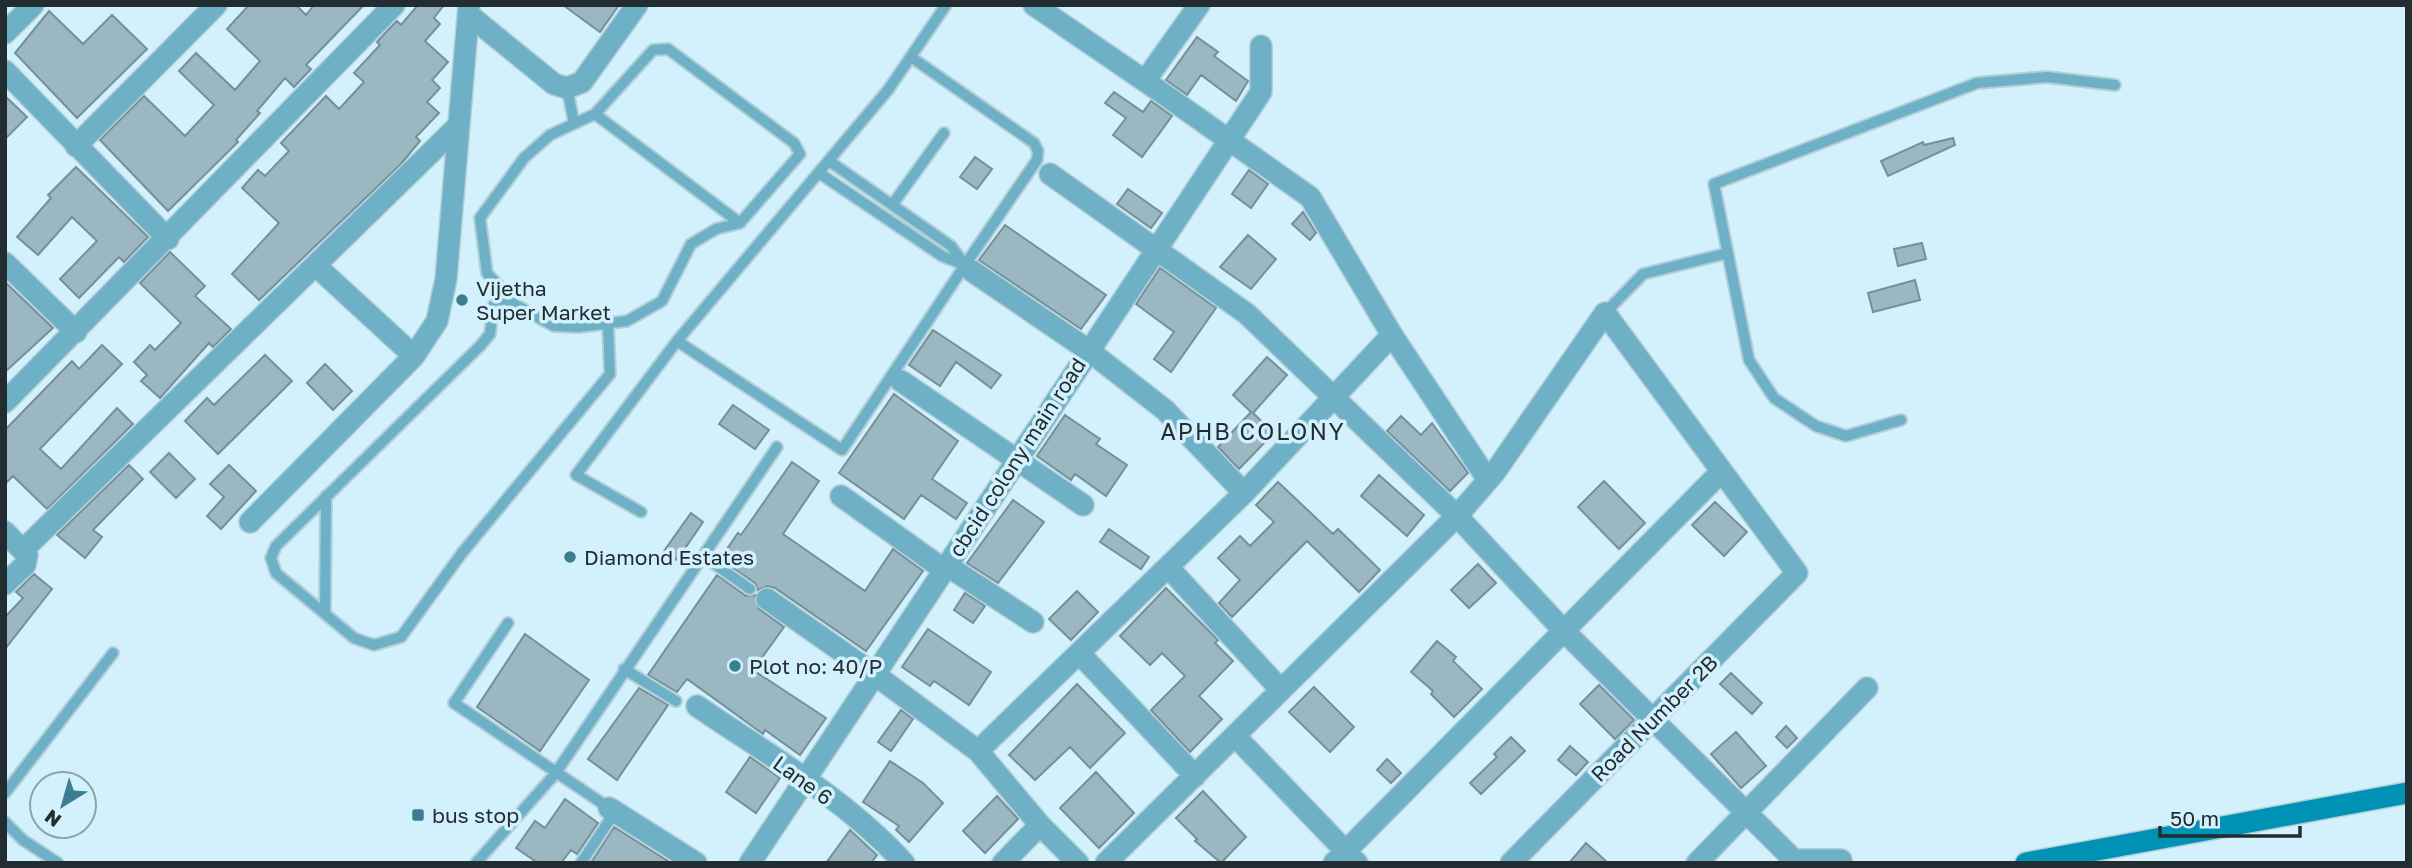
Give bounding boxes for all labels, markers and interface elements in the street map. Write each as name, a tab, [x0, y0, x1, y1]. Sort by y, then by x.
place label: Vijetha Super Market	[476, 275, 611, 325]
marker: Vijetha Super Market	[454, 292, 470, 308]
street label: cbcid colony main road	[943, 353, 1091, 561]
district label: APHB COLONY	[1160, 417, 1346, 445]
place label: Diamond Estates	[584, 544, 754, 570]
marker: Diamond Estates	[562, 549, 578, 565]
street label: Road Number 2B	[1585, 649, 1723, 787]
place label: Plot no: 40/P	[749, 653, 882, 679]
marker: Plot no: 40/P	[727, 658, 743, 674]
street label: Lane 6	[768, 750, 838, 810]
north arrow	[28, 770, 98, 840]
scale bar	[2160, 794, 2300, 838]
place label: bus stop	[432, 802, 519, 828]
text: N	[40, 805, 65, 833]
text: 50 m	[2170, 805, 2219, 831]
marker: bus stop	[410, 807, 426, 823]

